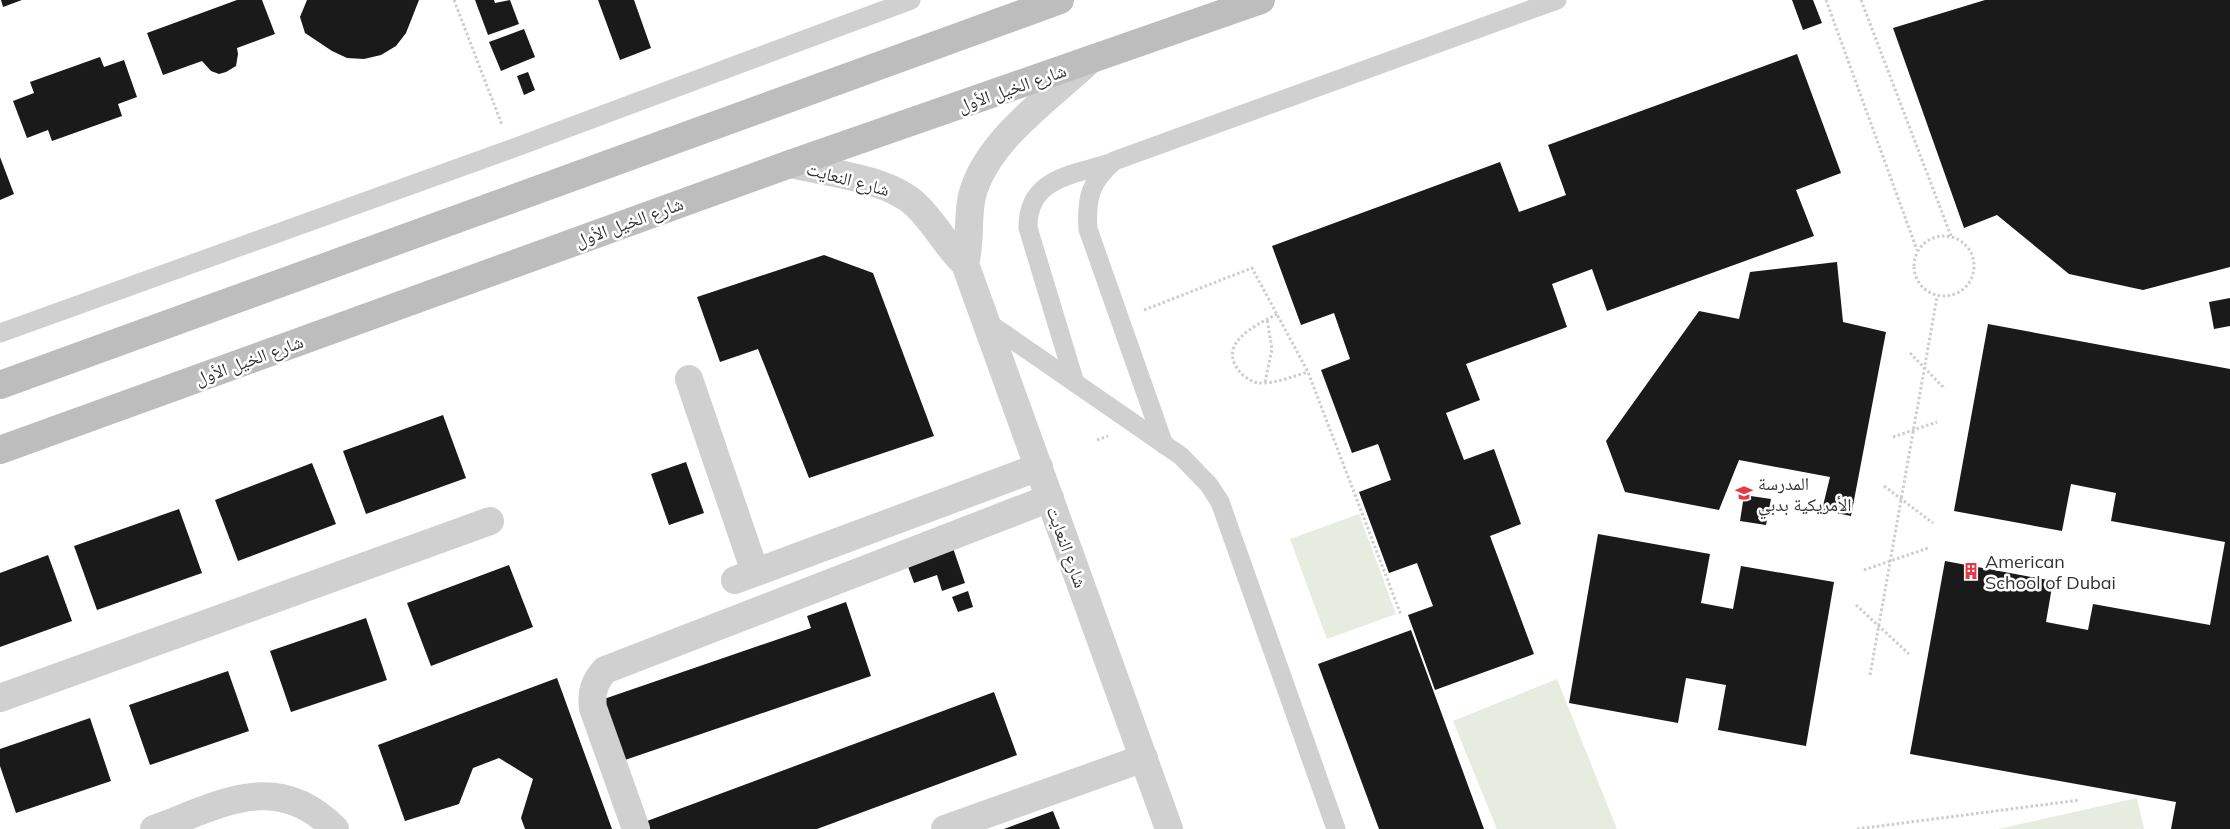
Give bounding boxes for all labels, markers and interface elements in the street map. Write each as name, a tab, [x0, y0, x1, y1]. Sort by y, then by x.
street label: شارع الخيل الأول	[955, 59, 1069, 117]
street label: شارع النعايت	[804, 157, 892, 201]
street label: شارع الخيل الأول	[572, 192, 686, 252]
street label: شارع الخيل الأول	[192, 330, 306, 390]
place label: المدرسة الأمريكية بدبي	[1758, 472, 1852, 519]
school or university icon: المدرسة الأمريكية بدبي	[1734, 483, 1754, 503]
street label: شارع النعايت	[1042, 503, 1092, 591]
place label: American School of Dubai	[1985, 550, 2116, 594]
building icon: American School of Dubai	[1961, 561, 1981, 581]

